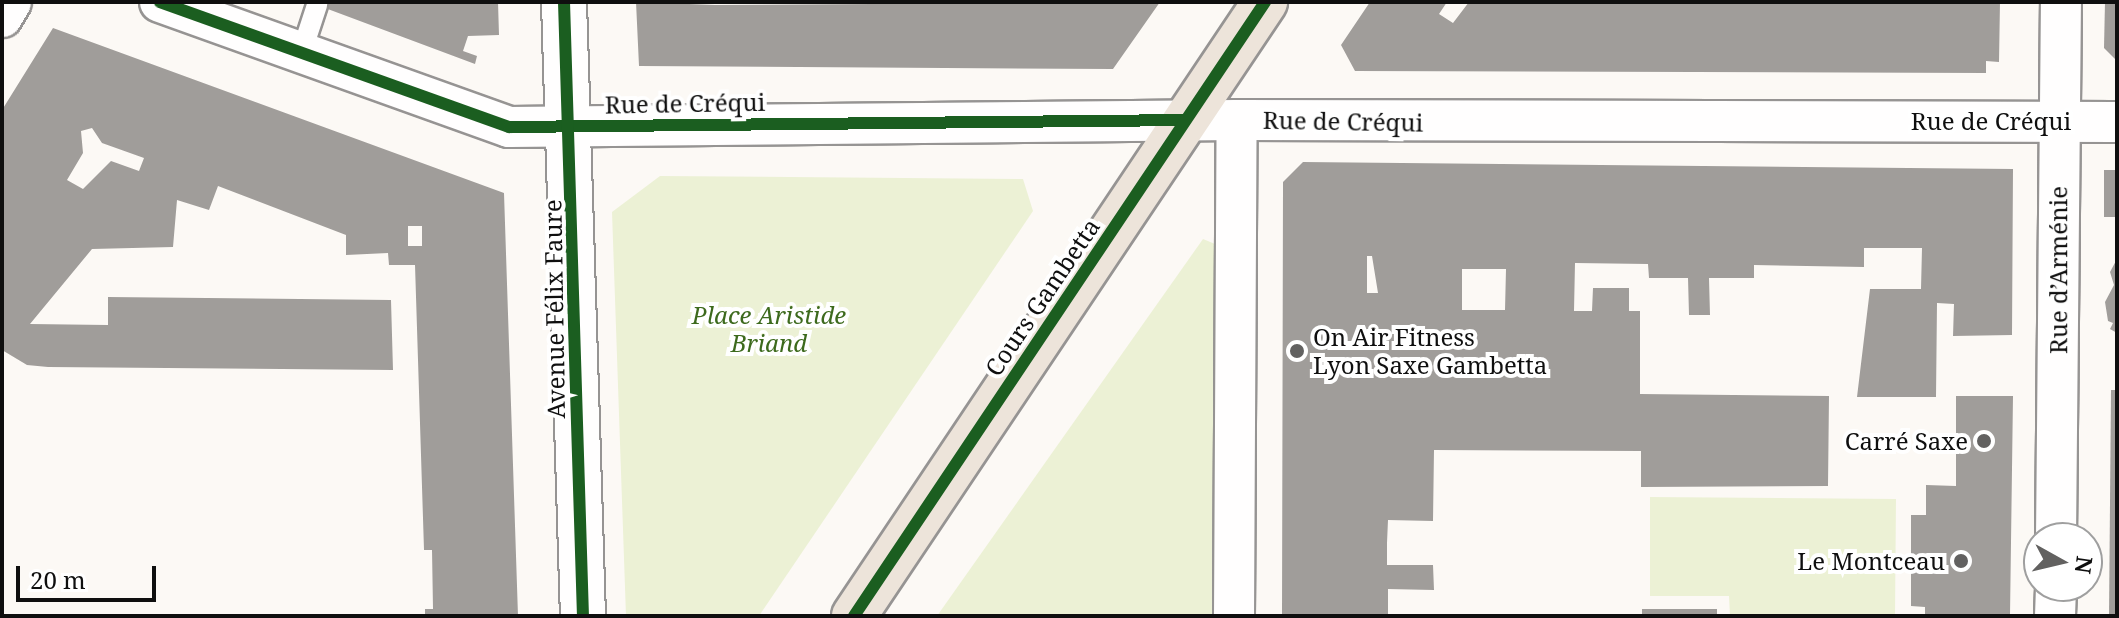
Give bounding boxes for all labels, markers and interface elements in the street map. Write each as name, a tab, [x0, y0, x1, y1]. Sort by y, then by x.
street label: Rue de Créqui	[605, 87, 765, 119]
street label: Rue de Créqui	[1263, 105, 1423, 137]
street label: Rue de Créqui	[1911, 107, 2071, 135]
street label: Rue d’Arménie	[2044, 186, 2072, 354]
street label: Avenue Félix Faure	[538, 199, 570, 419]
street label: Cours Gambetta	[979, 213, 1105, 381]
park label: Place Aristide Briand	[692, 301, 846, 357]
place label: On Air Fitness Lyon Saxe Gambetta	[1313, 323, 1547, 379]
marker: On Air Fitness Lyon Saxe Gambetta	[1288, 342, 1306, 360]
place label: Carré Saxe	[1845, 427, 1968, 455]
marker: Carré Saxe	[1975, 432, 1993, 450]
north arrow	[2023, 522, 2103, 602]
place label: Le Montceau	[1797, 547, 1945, 575]
scale bar	[20, 550, 160, 600]
marker: Le Montceau	[1952, 552, 1970, 570]
text: N	[2069, 554, 2101, 576]
text: 20 m	[30, 563, 86, 596]

